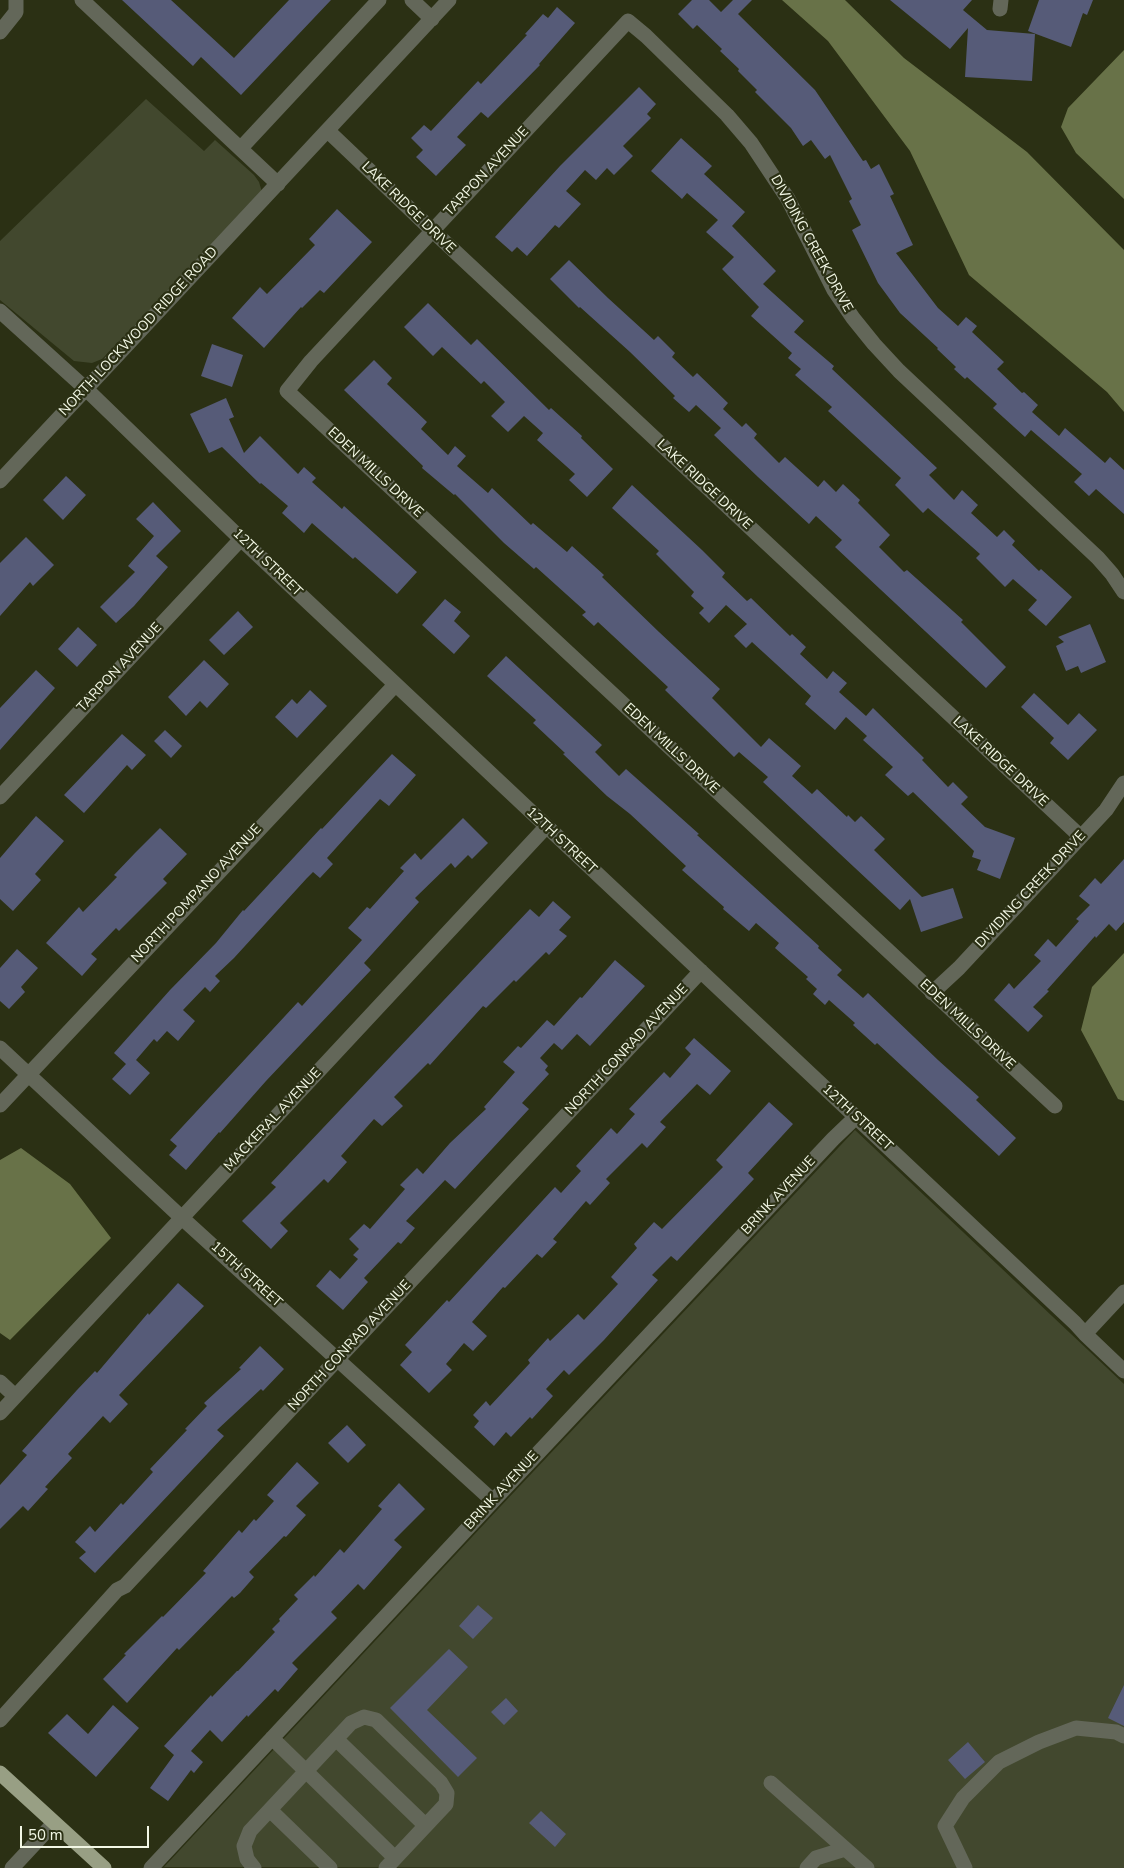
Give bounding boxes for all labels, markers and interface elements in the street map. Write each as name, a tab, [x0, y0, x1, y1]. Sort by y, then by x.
street label: TARPON AVENUE	[441, 124, 533, 220]
street label: LAKE RIDGE DRIVE	[357, 159, 459, 257]
street label: DIVIDING CREEK DRIVE	[766, 173, 856, 315]
street label: NORTH LOCKWOOD RIDGE ROAD	[56, 244, 222, 420]
street label: EDEN MILLS DRIVE	[324, 424, 426, 522]
street label: LAKE RIDGE DRIVE	[653, 436, 755, 534]
street label: 12TH STREET	[229, 526, 305, 600]
street label: TARPON AVENUE	[74, 620, 166, 716]
street label: EDEN MILLS DRIVE	[620, 700, 722, 798]
street label: LAKE RIDGE DRIVE	[949, 713, 1051, 811]
street label: 12TH STREET	[522, 804, 600, 878]
street label: NORTH POMPANO AVENUE	[128, 821, 266, 967]
street label: DIVIDING CREEK DRIVE	[972, 828, 1090, 952]
street label: EDEN MILLS DRIVE	[916, 976, 1018, 1074]
street label: NORTH CONRAD AVENUE	[562, 981, 692, 1119]
street label: MACKERAL AVENUE	[221, 1065, 325, 1175]
street label: 12TH STREET	[818, 1081, 896, 1155]
street label: BRINK AVENUE	[738, 1153, 820, 1239]
street label: 15TH STREET	[207, 1239, 285, 1311]
street label: NORTH CONRAD AVENUE	[285, 1277, 415, 1415]
street label: BRINK AVENUE	[461, 1448, 543, 1534]
scale bar	[22, 1816, 151, 1848]
text: 50 m	[28, 1825, 63, 1845]

